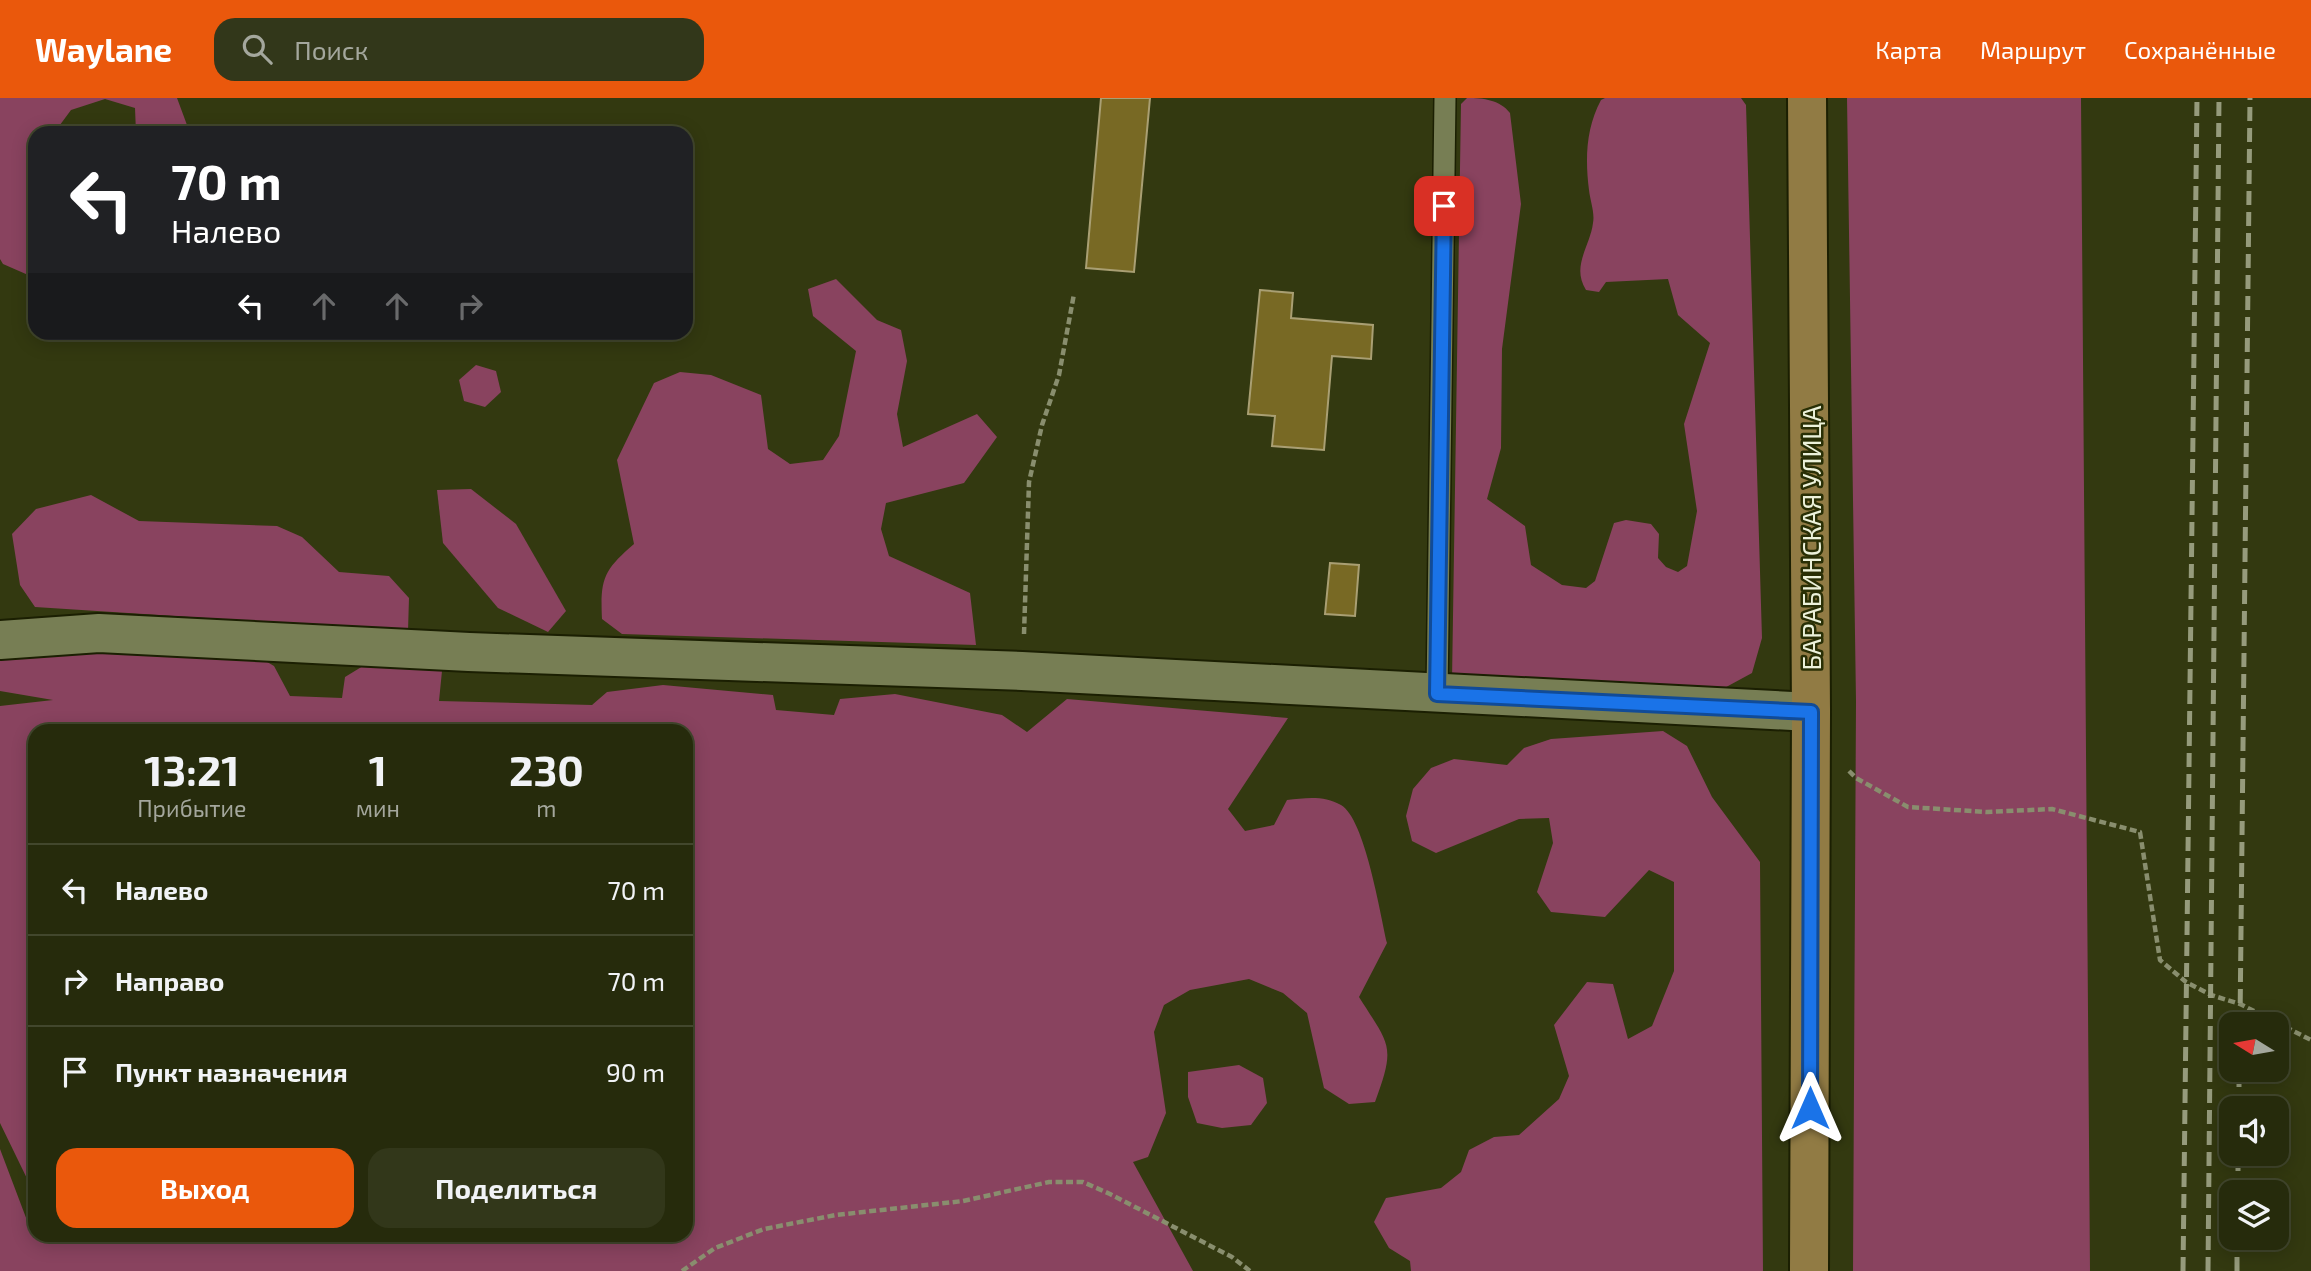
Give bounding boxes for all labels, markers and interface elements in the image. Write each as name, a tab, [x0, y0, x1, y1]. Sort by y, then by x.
search box	[214, 18, 704, 81]
text: Waylane	[35, 29, 172, 69]
icon: search	[238, 30, 276, 68]
text: Поиск	[294, 34, 368, 65]
text: Карта	[1875, 35, 1942, 64]
text: Маршрут	[1980, 35, 2086, 64]
text: Сохранённые	[2124, 35, 2276, 64]
text: 70 m	[171, 151, 282, 210]
icon: left	[56, 154, 147, 245]
pin	[1414, 176, 1474, 236]
icon: arrive	[1425, 187, 1463, 225]
text: Налево	[171, 211, 281, 249]
icon: left	[232, 287, 270, 325]
icon: ahead	[305, 287, 343, 325]
icon: ahead	[378, 287, 416, 325]
icon: right	[451, 287, 489, 325]
street label: БАРАБИНСКАЯ УЛИЦА	[1795, 405, 1826, 671]
text: 13:21	[144, 744, 240, 794]
text: 1	[369, 744, 387, 794]
text: 230	[509, 744, 584, 794]
text: Прибытие	[137, 794, 247, 822]
text: мин	[356, 794, 400, 822]
text: m	[536, 794, 556, 822]
icon: left	[56, 871, 94, 909]
text: Налево	[115, 874, 208, 905]
text: 70 m	[607, 874, 665, 905]
icon: right	[56, 962, 94, 1000]
text: Направо	[115, 965, 224, 996]
text: 70 m	[607, 965, 665, 996]
north arrow	[2219, 1012, 2289, 1082]
map controls	[2219, 1012, 2289, 1250]
icon: arrive	[56, 1053, 94, 1091]
text: Пункт назначения	[115, 1056, 348, 1087]
text: 90 m	[606, 1056, 665, 1087]
position arrow	[1773, 1071, 1847, 1145]
button: sound	[2219, 1096, 2289, 1166]
button: Выход	[56, 1148, 354, 1228]
button: Поделиться	[368, 1148, 665, 1228]
button: layers	[2219, 1180, 2289, 1250]

